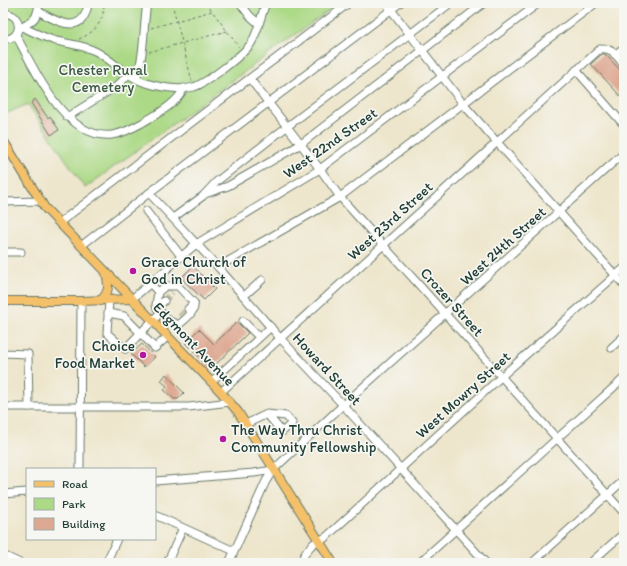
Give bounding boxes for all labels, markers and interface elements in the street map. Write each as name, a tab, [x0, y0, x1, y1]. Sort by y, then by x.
park label: Chester Rural Cemetery	[59, 61, 148, 96]
street label: West 22nd Street	[279, 104, 381, 182]
street label: West 23rd Street	[344, 178, 437, 264]
street label: West 24th Street	[456, 203, 550, 289]
place label: Grace Church of God in Christ	[141, 253, 246, 288]
street label: Crozer Street	[416, 264, 488, 340]
marker: Grace Church of God in Christ	[128, 266, 138, 276]
street label: Edgmont Avenue	[149, 298, 239, 390]
street label: Howard Street	[289, 329, 365, 409]
place label: Choice Food Market	[55, 337, 135, 372]
street label: West Mowry Street	[412, 347, 514, 442]
marker: Choice Food Market	[138, 350, 148, 360]
place label: The Way Thru Christ Community Fellowship	[231, 421, 376, 456]
marker: The Way Thru Christ Community Fellowship	[218, 434, 228, 444]
legend	[26, 468, 156, 540]
text: Road	[62, 477, 88, 491]
text: Park	[62, 497, 86, 511]
text: Building	[62, 517, 106, 531]

